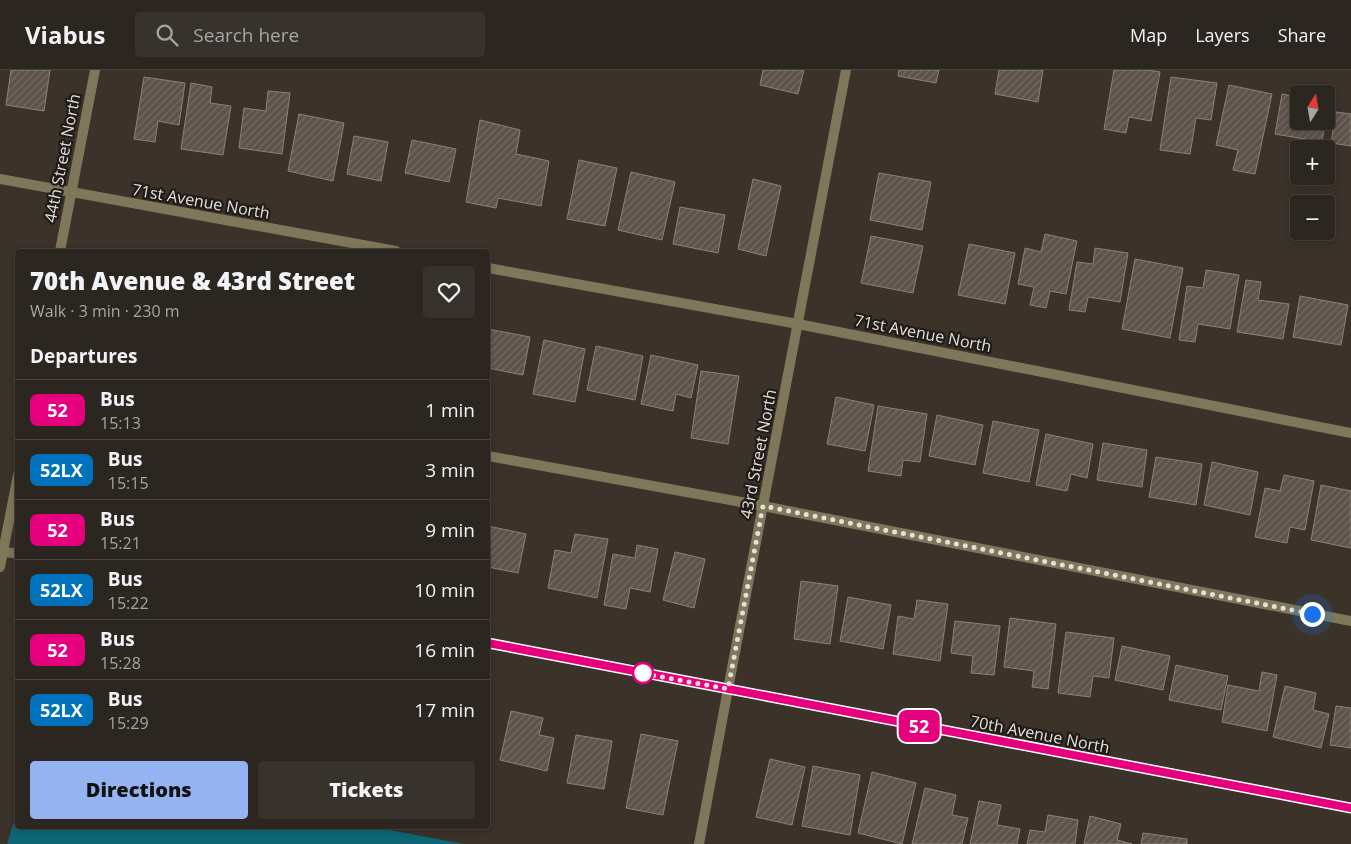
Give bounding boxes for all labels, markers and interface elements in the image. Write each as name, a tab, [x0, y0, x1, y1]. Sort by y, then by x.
search box	[135, 12, 485, 57]
text: Viabus	[25, 18, 105, 51]
icon: search	[153, 21, 181, 49]
text: Search here	[193, 22, 299, 48]
text: Map	[1130, 23, 1167, 47]
text: Layers	[1195, 23, 1250, 47]
text: Share	[1278, 23, 1326, 47]
north arrow	[1290, 85, 1335, 130]
map controls	[1290, 85, 1335, 240]
street label: 44th Street North	[39, 92, 85, 224]
button: +	[1290, 140, 1335, 185]
street label: 71st Avenue North	[130, 178, 272, 224]
button: −	[1290, 195, 1335, 240]
text: 70th Avenue & 43rd Street	[30, 264, 355, 297]
button: heart	[423, 266, 475, 318]
text: Walk · 3 min · 230 m	[30, 300, 180, 322]
street label: 71st Avenue North	[852, 309, 994, 357]
text: Departures	[30, 343, 137, 369]
text: Bus	[100, 386, 135, 412]
street label: 43rd Street North	[735, 387, 781, 521]
text: 1 min	[425, 397, 475, 423]
text: 52	[47, 398, 68, 422]
text: 15:13	[100, 412, 141, 434]
text: Bus	[108, 446, 142, 472]
text: 3 min	[425, 457, 475, 483]
text: 52LX	[40, 458, 83, 482]
text: 15:15	[108, 472, 149, 494]
text: Bus	[100, 506, 135, 532]
text: 9 min	[425, 517, 475, 543]
text: 52	[47, 518, 68, 542]
text: 15:21	[100, 532, 141, 554]
text: Bus	[108, 566, 142, 592]
text: 10 min	[414, 577, 475, 603]
text: 52LX	[40, 578, 83, 602]
text: 15:22	[108, 592, 149, 614]
your location	[1300, 602, 1325, 627]
text: Bus	[100, 626, 135, 652]
text: 16 min	[414, 637, 475, 663]
text: 52	[47, 638, 68, 662]
text: 15:28	[100, 652, 141, 674]
unlabelled marker	[632, 662, 654, 684]
text: Bus	[108, 686, 142, 712]
text: 17 min	[414, 697, 475, 723]
text: 52LX	[40, 698, 83, 722]
line badge: 52	[896, 710, 942, 742]
street label: 70th Avenue North	[968, 710, 1112, 758]
text: 15:29	[108, 712, 149, 734]
text: 52	[909, 714, 929, 738]
button: Directions	[30, 761, 248, 819]
button: Tickets	[258, 761, 475, 819]

